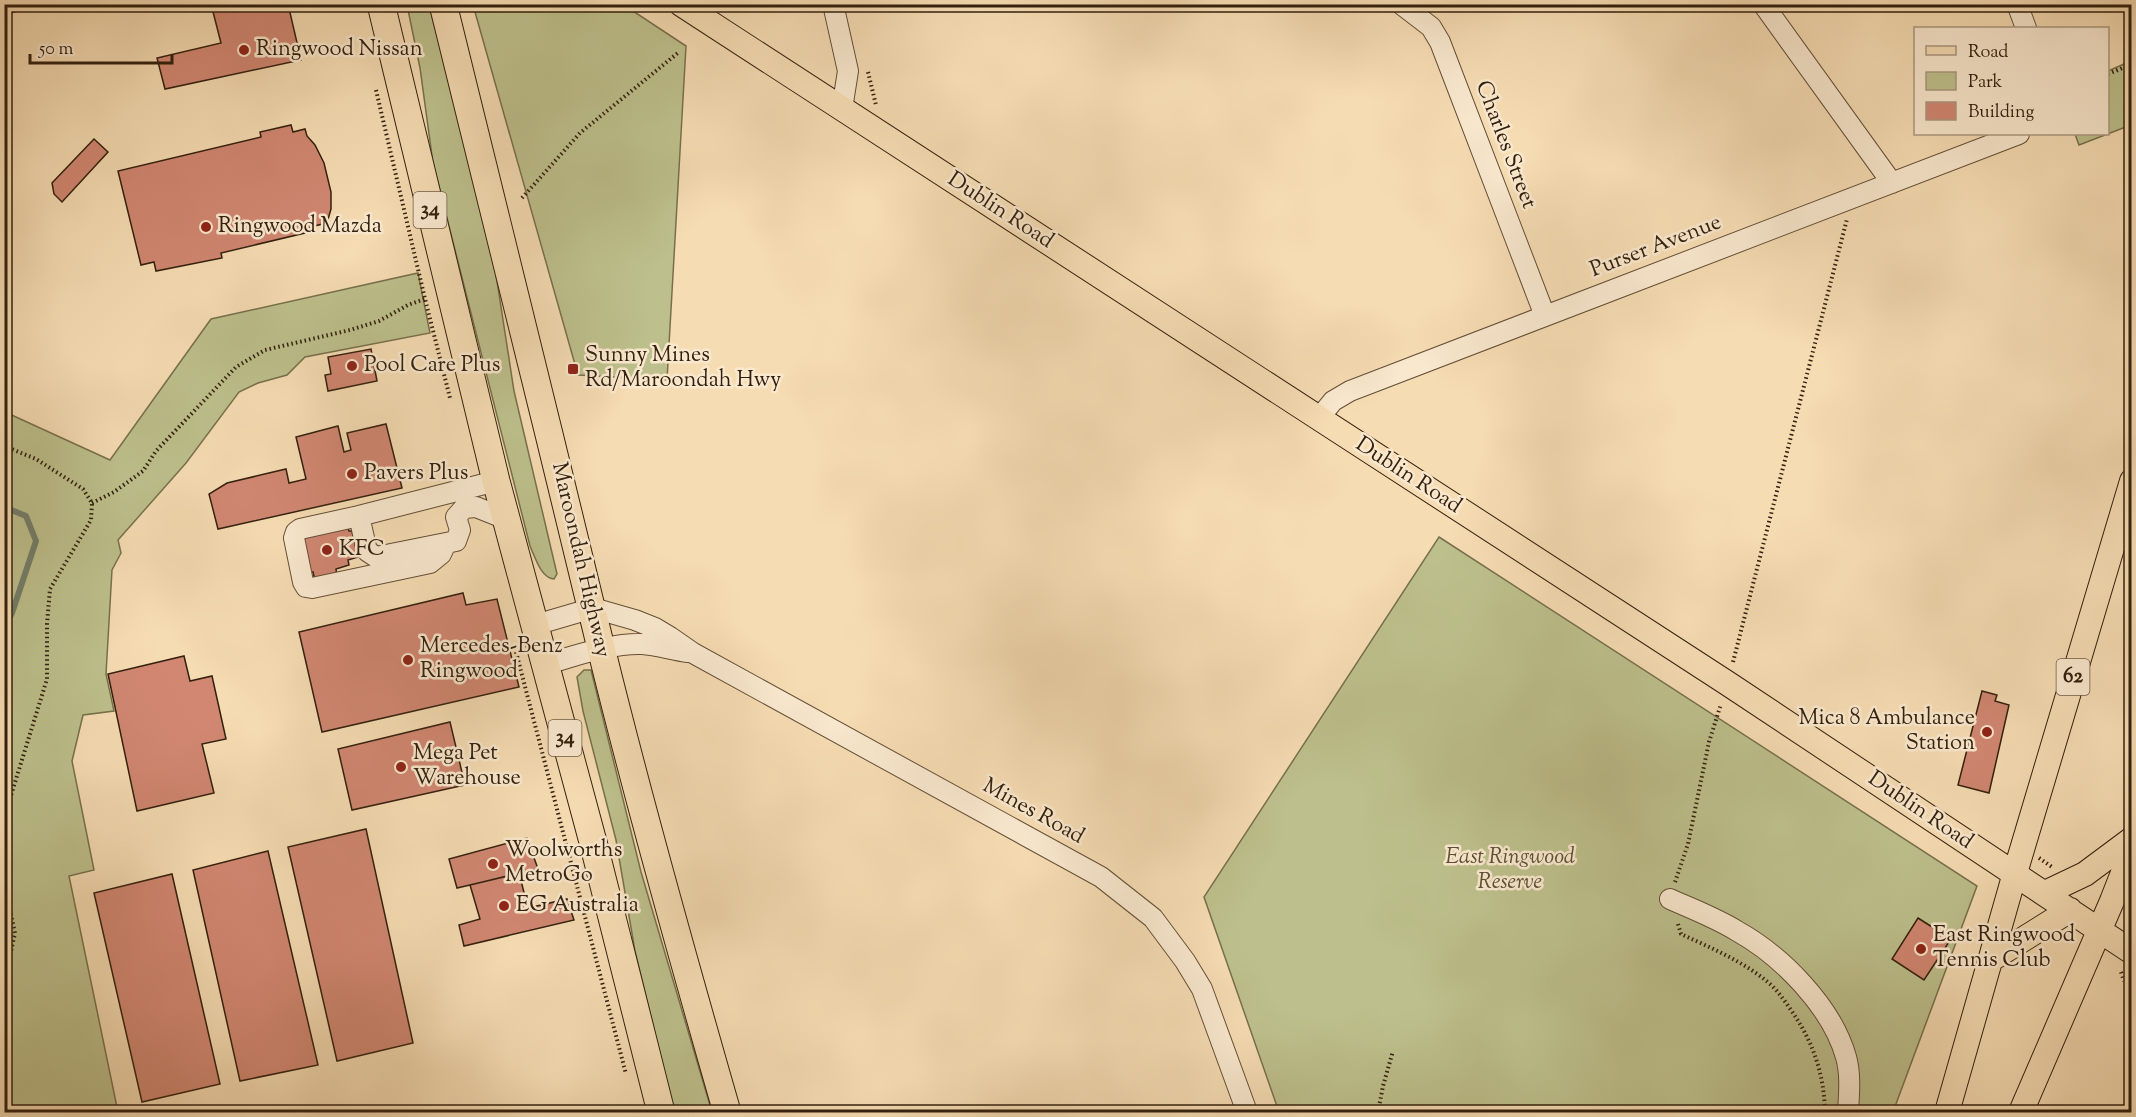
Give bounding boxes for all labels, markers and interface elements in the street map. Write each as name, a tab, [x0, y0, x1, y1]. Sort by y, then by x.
scale bar	[30, 27, 172, 65]
legend	[1914, 27, 2109, 135]
place label: Ringwood Nissan	[256, 34, 423, 66]
text: 50 m	[38, 37, 74, 63]
text: Road	[1968, 40, 2008, 66]
marker: Ringwood Nissan	[237, 43, 251, 57]
text: Park	[1968, 70, 2003, 96]
street label: Charles Street	[1466, 76, 1544, 214]
text: Building	[1968, 100, 2034, 126]
street label: Dublin Road	[940, 165, 1060, 257]
road number: 34	[414, 192, 446, 228]
street label: Purser Avenue	[1586, 207, 1726, 287]
place label: Ringwood Mazda	[218, 211, 382, 243]
marker: Ringwood Mazda	[199, 220, 213, 234]
place label: Sunny Mines Rd/Maroondah Hwy	[585, 340, 781, 397]
place label: Pool Care Plus	[364, 350, 500, 382]
marker: Pool Care Plus	[345, 359, 359, 373]
marker: Sunny Mines Rd/Maroondah Hwy	[566, 362, 580, 376]
street label: Dublin Road	[1348, 430, 1468, 522]
place label: Pavers Plus	[364, 458, 468, 490]
street label: Maroondah Highway	[542, 459, 618, 661]
marker: Pavers Plus	[345, 467, 359, 481]
place label: KFC	[339, 534, 385, 566]
marker: KFC	[320, 543, 334, 557]
place label: Mercedes-Benz Ringwood	[420, 631, 563, 688]
marker: Mercedes-Benz Ringwood	[401, 653, 415, 667]
road number: 62	[2056, 659, 2090, 695]
place label: Mica 8 Ambulance Station	[1798, 703, 1975, 760]
road number: 34	[548, 720, 582, 756]
marker: Mica 8 Ambulance Station	[1980, 725, 1994, 739]
place label: Mega Pet Warehouse	[413, 738, 521, 795]
marker: Mega Pet Warehouse	[394, 760, 408, 774]
street label: Dublin Road	[1861, 764, 1979, 858]
street label: Mines Road	[976, 771, 1090, 853]
place label: Woolworths MetroGo	[505, 835, 622, 892]
park label: East Ringwood Reserve	[1445, 842, 1575, 899]
marker: Woolworths MetroGo	[486, 857, 500, 871]
place label: EG Australia	[516, 890, 639, 922]
marker: EG Australia	[497, 899, 511, 913]
place label: East Ringwood Tennis Club	[1933, 920, 2075, 977]
marker: East Ringwood Tennis Club	[1914, 942, 1928, 956]

